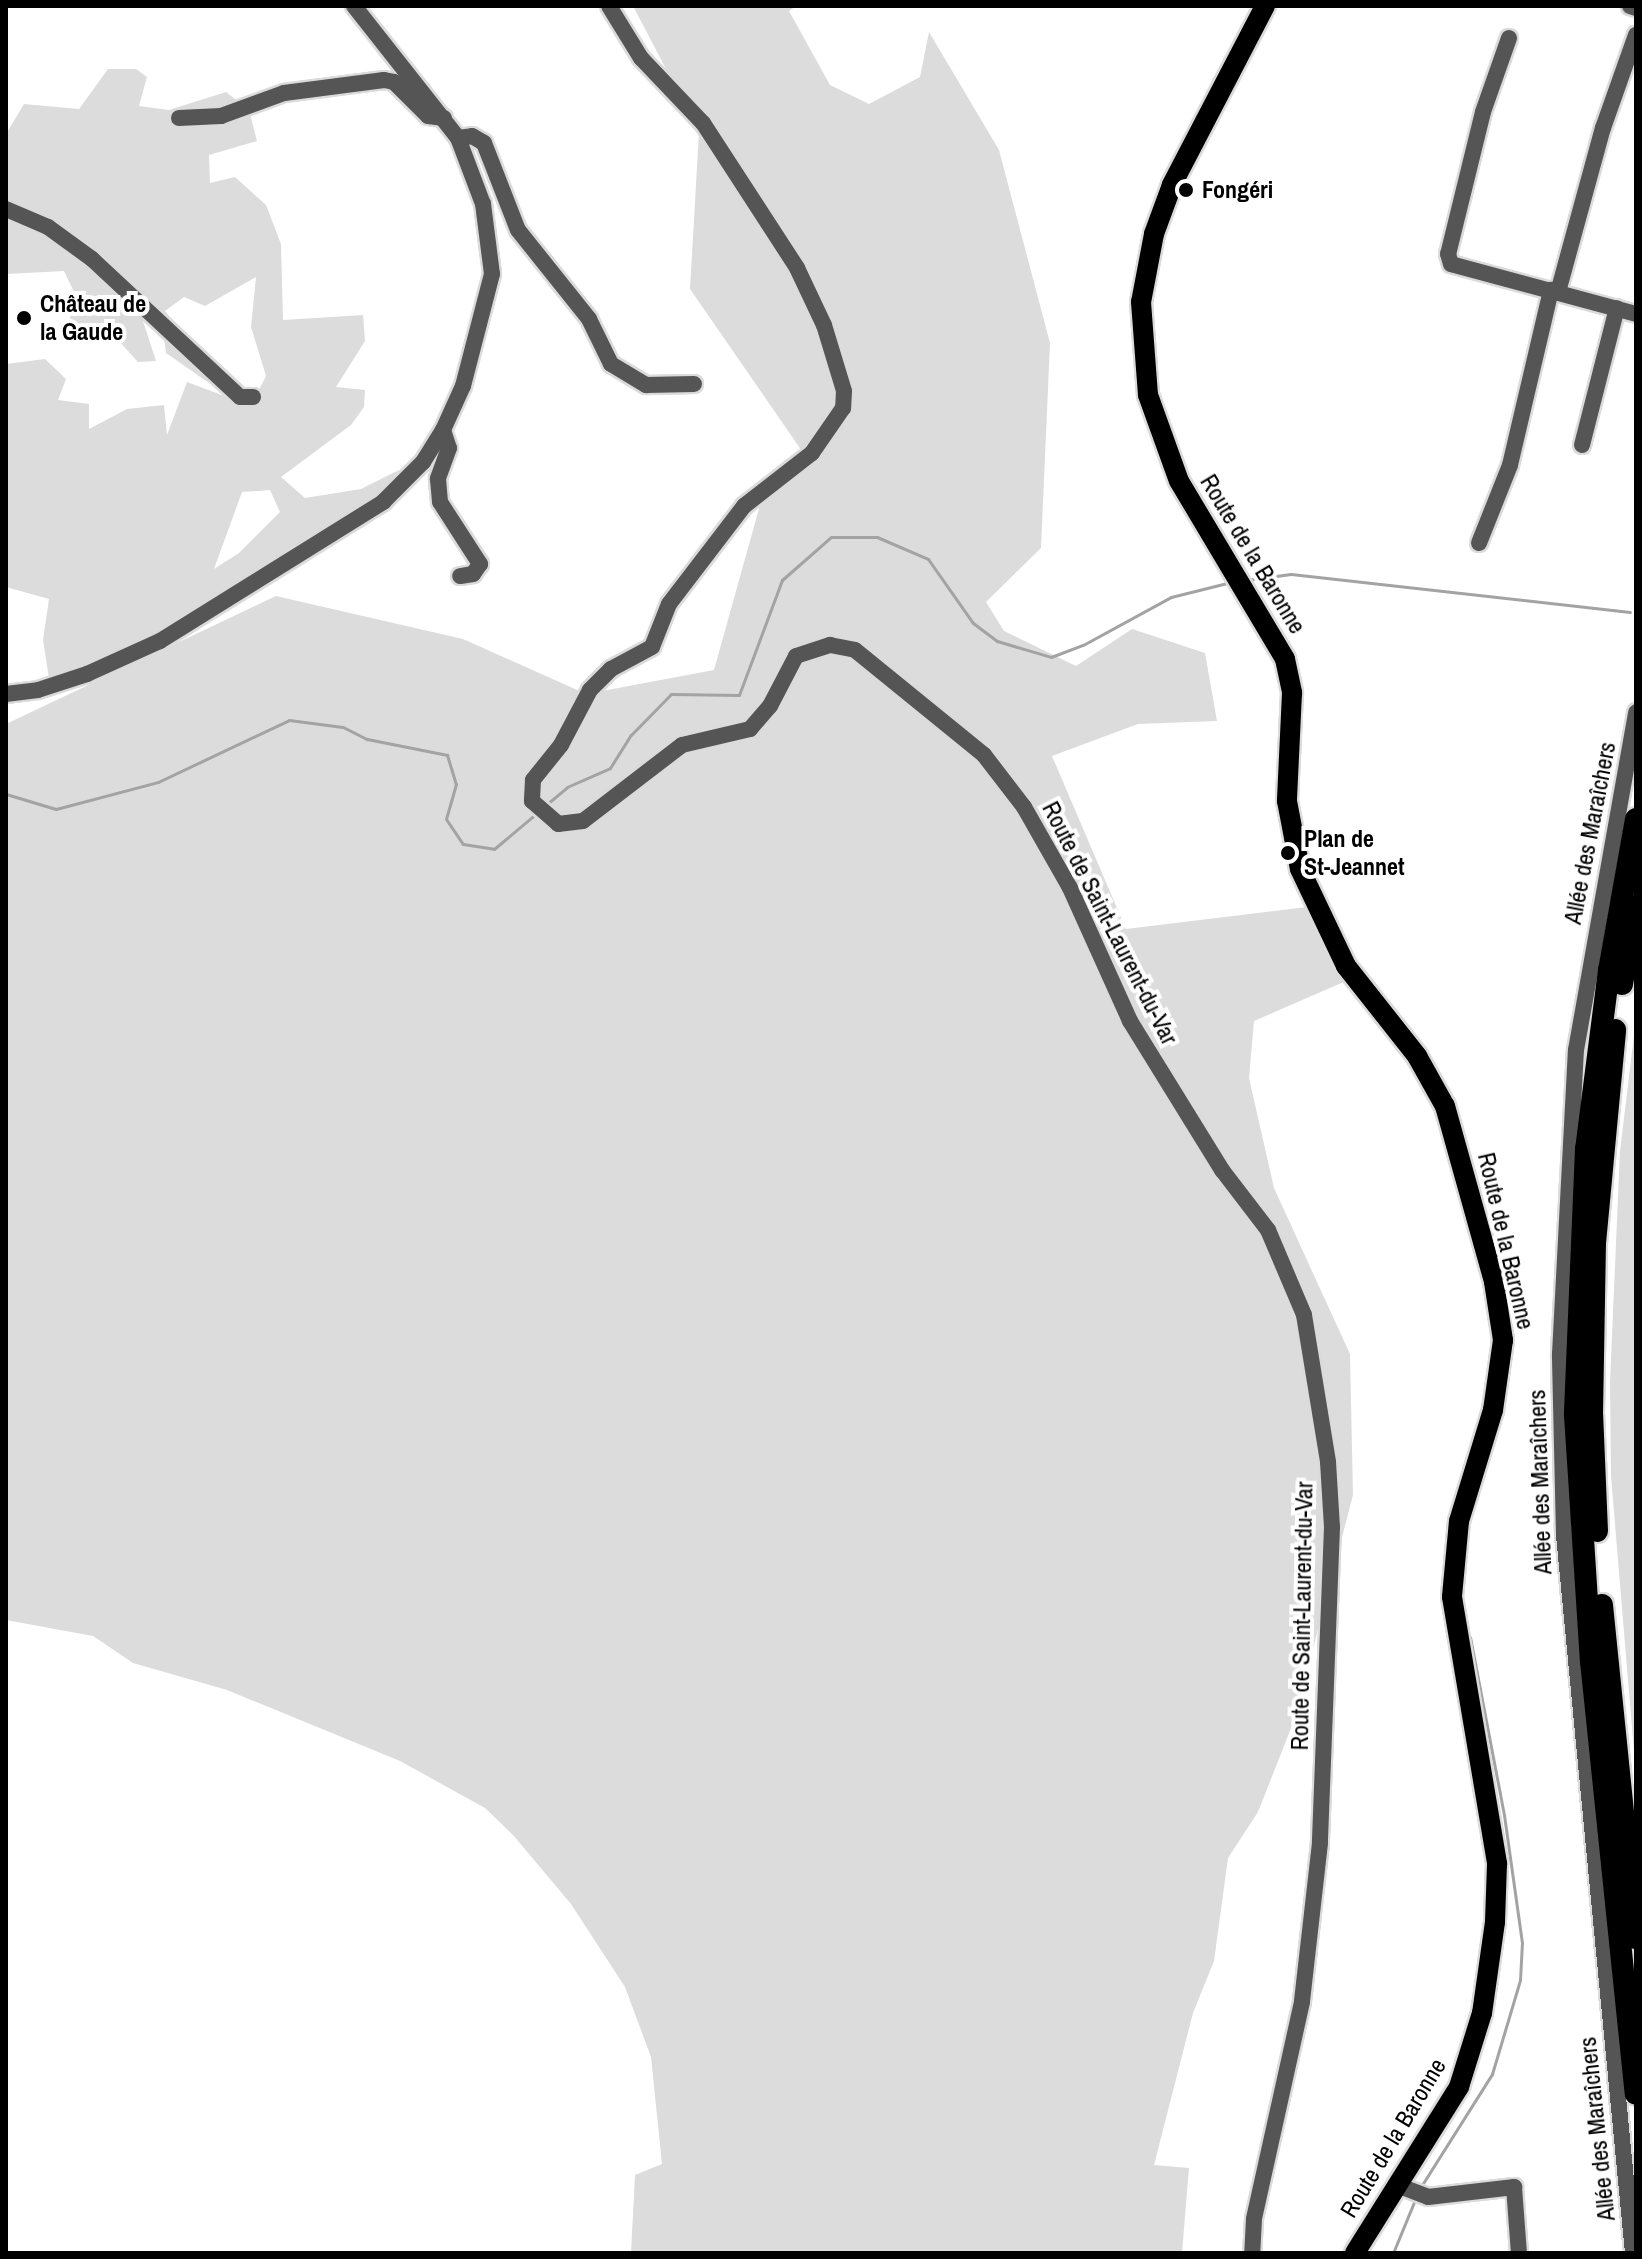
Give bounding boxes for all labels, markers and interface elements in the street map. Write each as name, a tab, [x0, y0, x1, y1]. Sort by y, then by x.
place label: Fongéri	[1202, 176, 1273, 204]
marker: Fongéri	[1177, 181, 1195, 199]
place label: Château de la Gaude	[40, 290, 146, 346]
marker: Château de la Gaude	[15, 309, 33, 327]
street label: Route de la Baronne	[1194, 469, 1312, 639]
street label: Allée des Maraîchers	[1558, 740, 1622, 926]
street label: Route de Saint-Laurent-du-Var	[1036, 797, 1184, 1049]
place label: Plan de St-Jeannet	[1304, 825, 1405, 881]
marker: Plan de St-Jeannet	[1279, 844, 1297, 862]
street label: Route de la Baronne	[1472, 1150, 1540, 1332]
street label: Allée des Maraîchers	[1522, 1389, 1558, 1575]
street label: Route de Saint-Laurent-du-Var	[1285, 1481, 1319, 1751]
street label: Allée des Maraîchers	[1573, 2036, 1621, 2222]
street label: Route de la Baronne	[1334, 2053, 1452, 2223]

